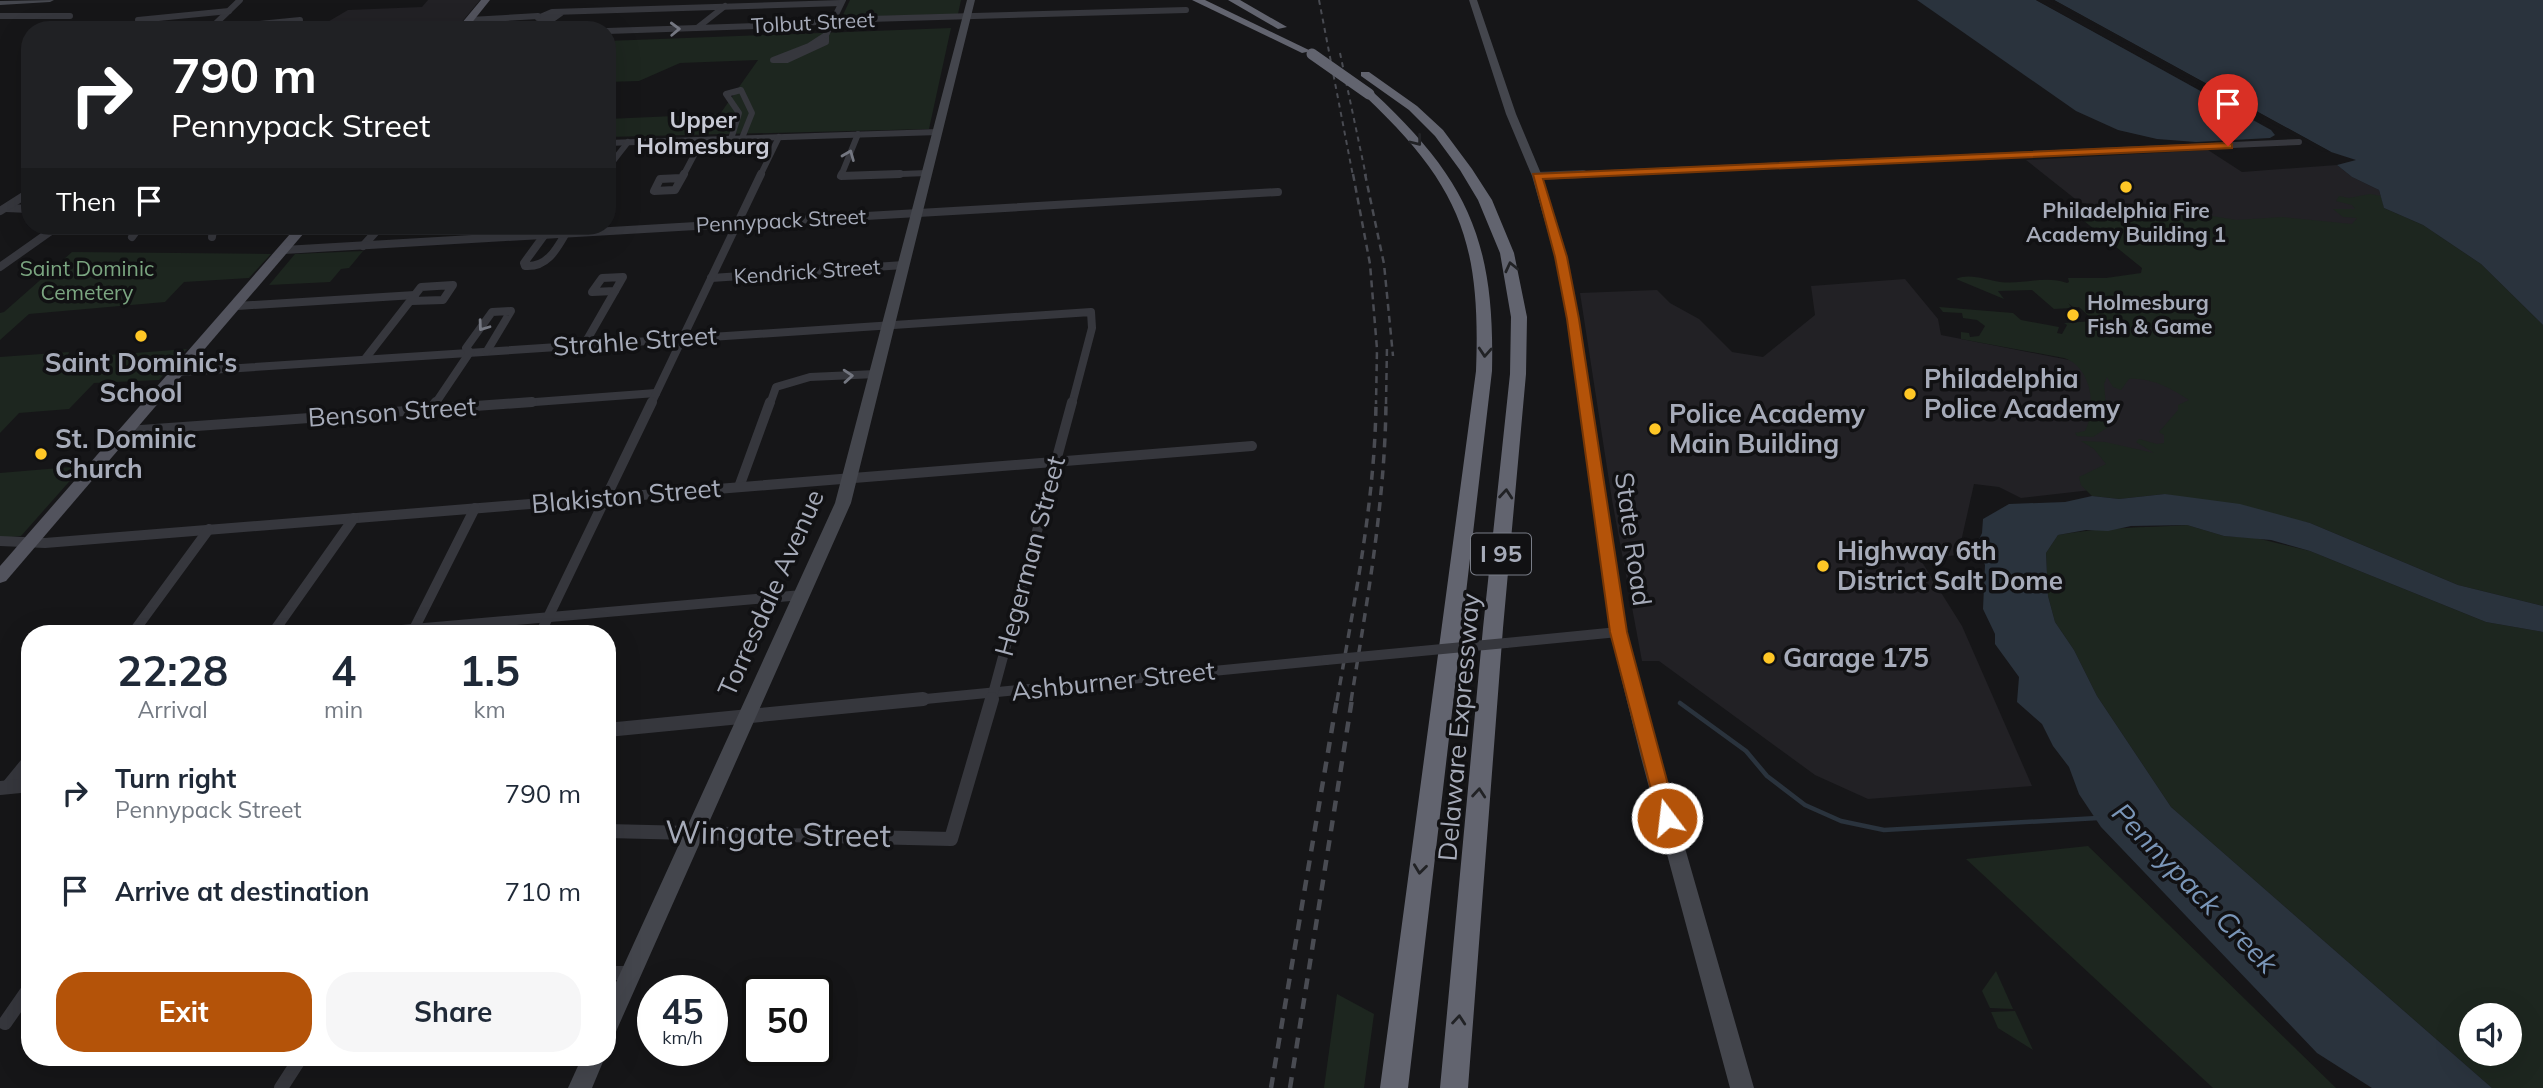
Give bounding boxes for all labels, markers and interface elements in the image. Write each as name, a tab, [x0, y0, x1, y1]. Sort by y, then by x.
street label: Tolbut Street	[751, 6, 875, 38]
one-way arrow	[671, 21, 681, 37]
text: 790 m	[171, 44, 317, 105]
icon: right	[56, 49, 147, 140]
pin	[2198, 74, 2258, 146]
icon: arrive	[2209, 85, 2247, 123]
text: Pennypack Street	[171, 105, 430, 145]
district label: Upper Holmesburg	[636, 105, 770, 160]
one-way arrow	[1409, 133, 1422, 146]
one-way arrow	[841, 150, 855, 162]
marker: Philadelphia Fire Academy Building 1	[2118, 179, 2134, 195]
icon: arrive	[130, 182, 168, 220]
text: Then	[56, 185, 116, 218]
place label: Philadelphia Fire Academy Building 1	[2026, 197, 2226, 247]
street label: Pennypack Street	[695, 203, 867, 237]
street label: Kendrick Street	[733, 253, 881, 289]
park label: Saint Dominic Cemetery	[20, 255, 154, 305]
one-way arrow	[1504, 262, 1519, 274]
place label: Holmesburg Fish & Game	[2087, 289, 2213, 339]
marker: Holmesburg Fish & Game	[2065, 307, 2081, 323]
one-way arrow	[478, 318, 491, 331]
street label: Strahle Street	[552, 318, 718, 363]
marker: Saint Dominic's School	[133, 328, 149, 344]
place label: Saint Dominic's School	[45, 346, 237, 409]
one-way arrow	[1478, 346, 1493, 357]
place label: Philadelphia Police Academy	[1924, 362, 2121, 425]
one-way arrow	[843, 369, 854, 384]
marker: Philadelphia Police Academy	[1902, 386, 1918, 402]
street label: Benson Street	[307, 389, 477, 434]
place label: Police Academy Main Building	[1669, 397, 1866, 460]
marker: Police Academy Main Building	[1647, 421, 1663, 437]
place label: St. Dominic Church	[55, 422, 196, 485]
marker: St. Dominic Church	[33, 446, 49, 462]
street label: Hegerman Street	[987, 452, 1072, 659]
street label: State Road	[1608, 470, 1659, 608]
street label: Blakiston Street	[530, 471, 722, 520]
street label: Torresdale Avenue	[710, 484, 831, 701]
one-way arrow	[1498, 488, 1513, 499]
road number: I 95	[1471, 534, 1531, 574]
place label: Highway 6th District Salt Dome	[1837, 534, 2063, 597]
marker: Highway 6th District Salt Dome	[1815, 558, 1831, 574]
street label: Delaware Expressway	[1430, 591, 1487, 862]
place label: Garage 175	[1783, 641, 1929, 674]
text: 22:28	[117, 644, 228, 697]
text: 4	[331, 644, 356, 697]
text: 1.5	[459, 644, 520, 697]
marker: Garage 175	[1761, 650, 1777, 666]
street label: Ashburner Street	[1009, 653, 1216, 708]
text: Arrival	[137, 695, 208, 724]
text: min	[324, 695, 363, 724]
text: km	[474, 695, 506, 724]
text: Turn right	[115, 762, 236, 795]
icon: right	[56, 774, 94, 812]
text: 790 m	[505, 777, 581, 810]
position arrow	[1630, 781, 1704, 855]
one-way arrow	[1471, 788, 1486, 799]
text: Pennypack Street	[115, 795, 301, 824]
water label: Pennypack Creek	[2105, 795, 2287, 981]
street label: Wingate Street	[665, 811, 891, 855]
one-way arrow	[1413, 863, 1428, 875]
icon: arrive	[56, 872, 94, 910]
text: Arrive at destination	[115, 875, 370, 908]
text: 710 m	[505, 875, 581, 908]
button: Exit	[56, 972, 312, 1052]
button: Share	[326, 972, 581, 1052]
speed limit sign: 50	[742, 975, 833, 1066]
text: 45	[661, 989, 704, 1033]
map controls	[2459, 1003, 2522, 1066]
button: sound	[2459, 1003, 2522, 1066]
one-way arrow	[1451, 1014, 1466, 1025]
text: km/h	[662, 1026, 703, 1049]

